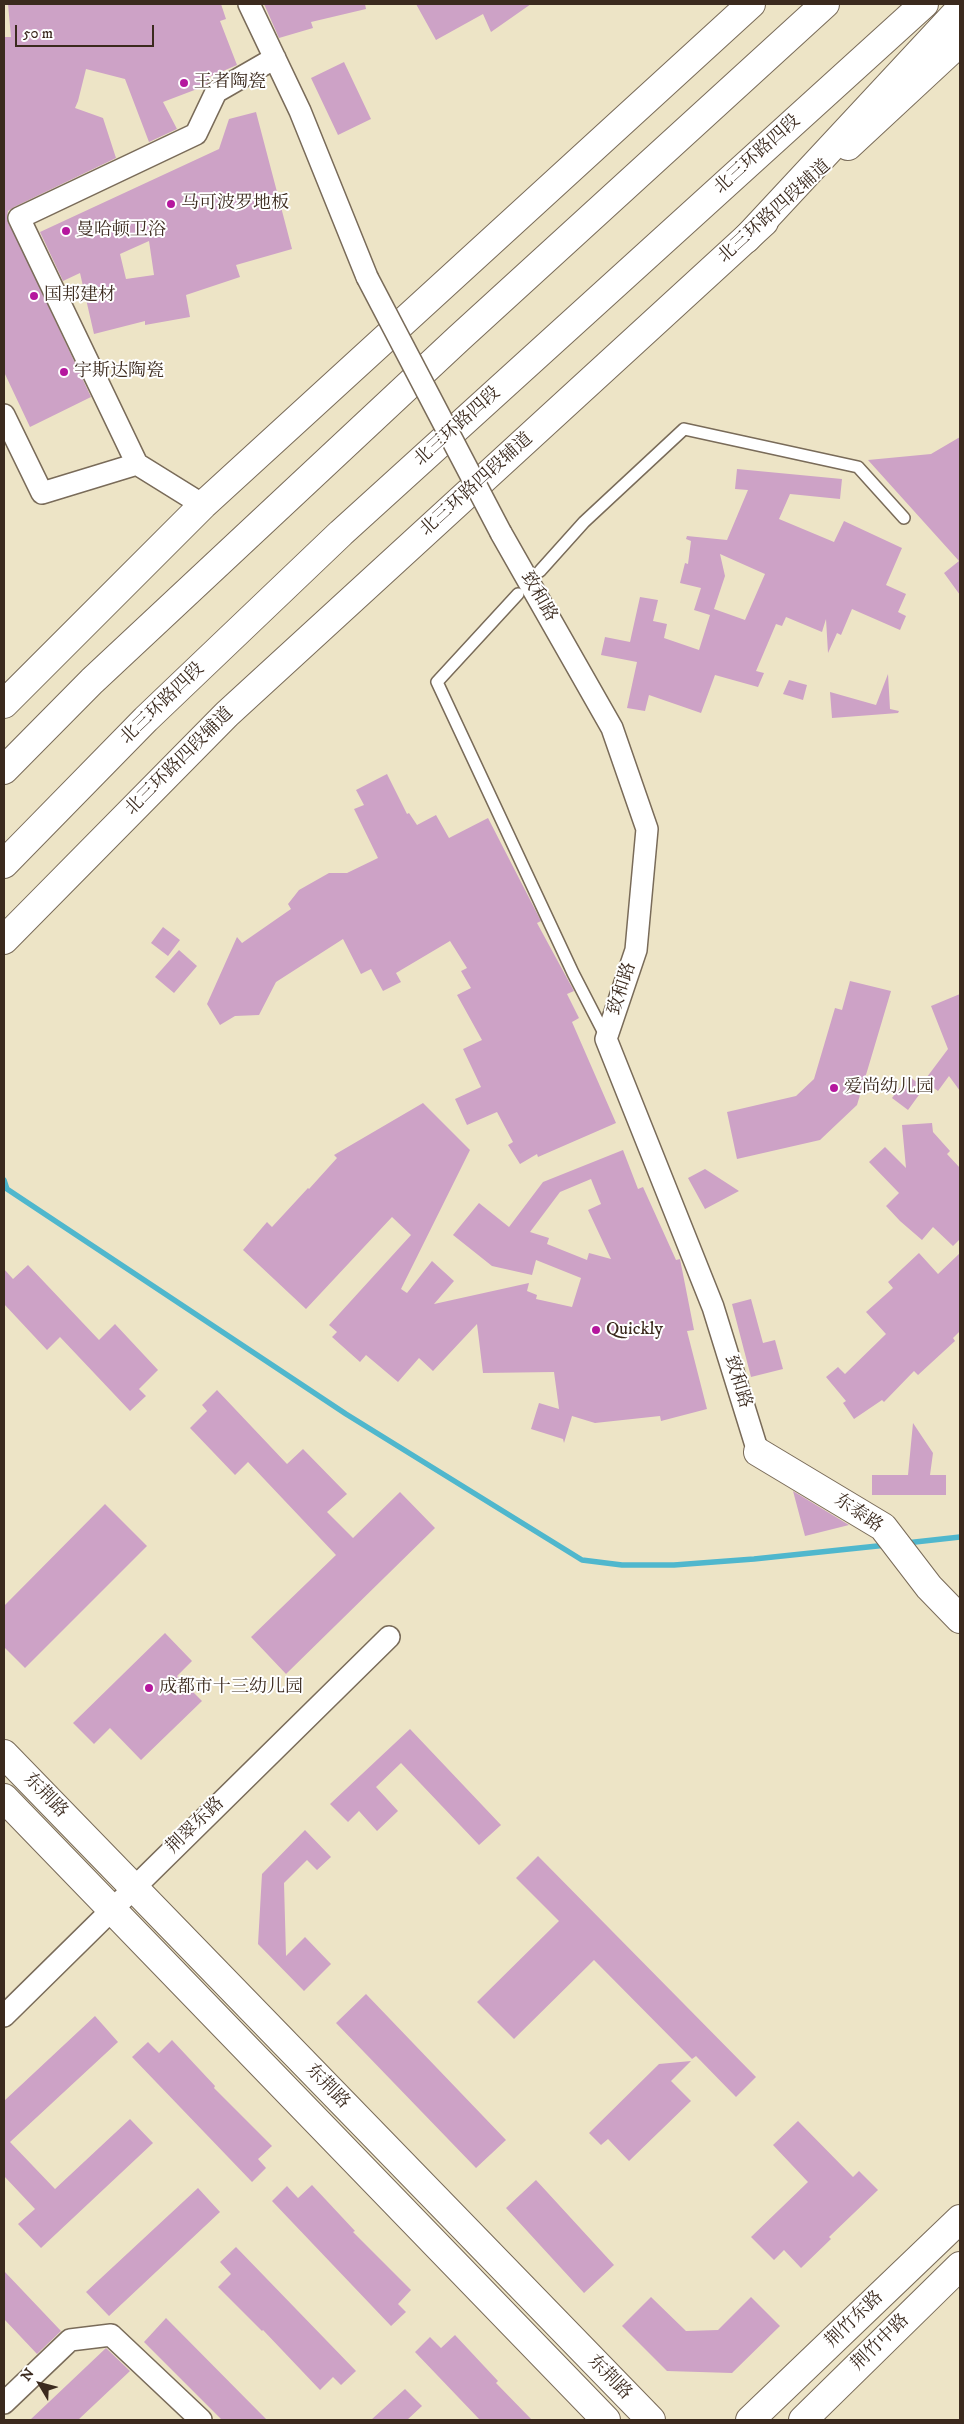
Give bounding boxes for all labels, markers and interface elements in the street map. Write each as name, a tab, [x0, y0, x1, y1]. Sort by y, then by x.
scale bar	[18, 15, 156, 47]
text: 50 m	[23, 24, 53, 43]
place label: 王者陶瓷	[194, 72, 266, 94]
marker: 王者陶瓷	[178, 77, 190, 89]
street label: 北三环路四段	[711, 111, 805, 199]
street label: 北三环路四段辅道	[714, 156, 836, 268]
place label: 马可波罗地板	[181, 193, 289, 215]
marker: 马可波罗地板	[165, 198, 177, 210]
place label: 曼哈顿卫浴	[76, 220, 166, 242]
marker: 曼哈顿卫浴	[60, 225, 72, 237]
place label: 国邦建材	[44, 285, 116, 307]
marker: 国邦建材	[28, 290, 40, 302]
place label: 宇斯达陶瓷	[74, 361, 164, 383]
marker: 宇斯达陶瓷	[58, 366, 70, 378]
street label: 北三环路四段	[411, 383, 505, 471]
street label: 北三环路四段辅道	[416, 429, 538, 541]
street label: 致和路	[515, 568, 561, 626]
street label: 北三环路四段	[117, 659, 209, 749]
street label: 北三环路四段辅道	[121, 703, 239, 821]
street label: 致和路	[604, 960, 642, 1018]
place label: 爱尚幼儿园	[844, 1077, 934, 1099]
marker: 爱尚幼儿园	[828, 1082, 840, 1094]
place label: Quickly	[606, 1319, 663, 1341]
marker: Quickly	[590, 1324, 602, 1336]
street label: 致和路	[719, 1353, 755, 1411]
street label: 东泰路	[830, 1490, 886, 1538]
place label: 成都市十三幼儿园	[159, 1677, 303, 1699]
marker: 成都市十三幼儿园	[143, 1682, 155, 1694]
street label: 东荆路	[18, 1769, 72, 1823]
street label: 荆翠东路	[163, 1793, 229, 1859]
street label: 东荆路	[300, 2060, 354, 2114]
street label: 荆竹东路	[822, 2287, 888, 2353]
street label: 荆竹中路	[848, 2310, 914, 2376]
street label: 东荆路	[582, 2351, 636, 2405]
north arrow	[15, 2359, 65, 2409]
text: N	[17, 2365, 39, 2385]

